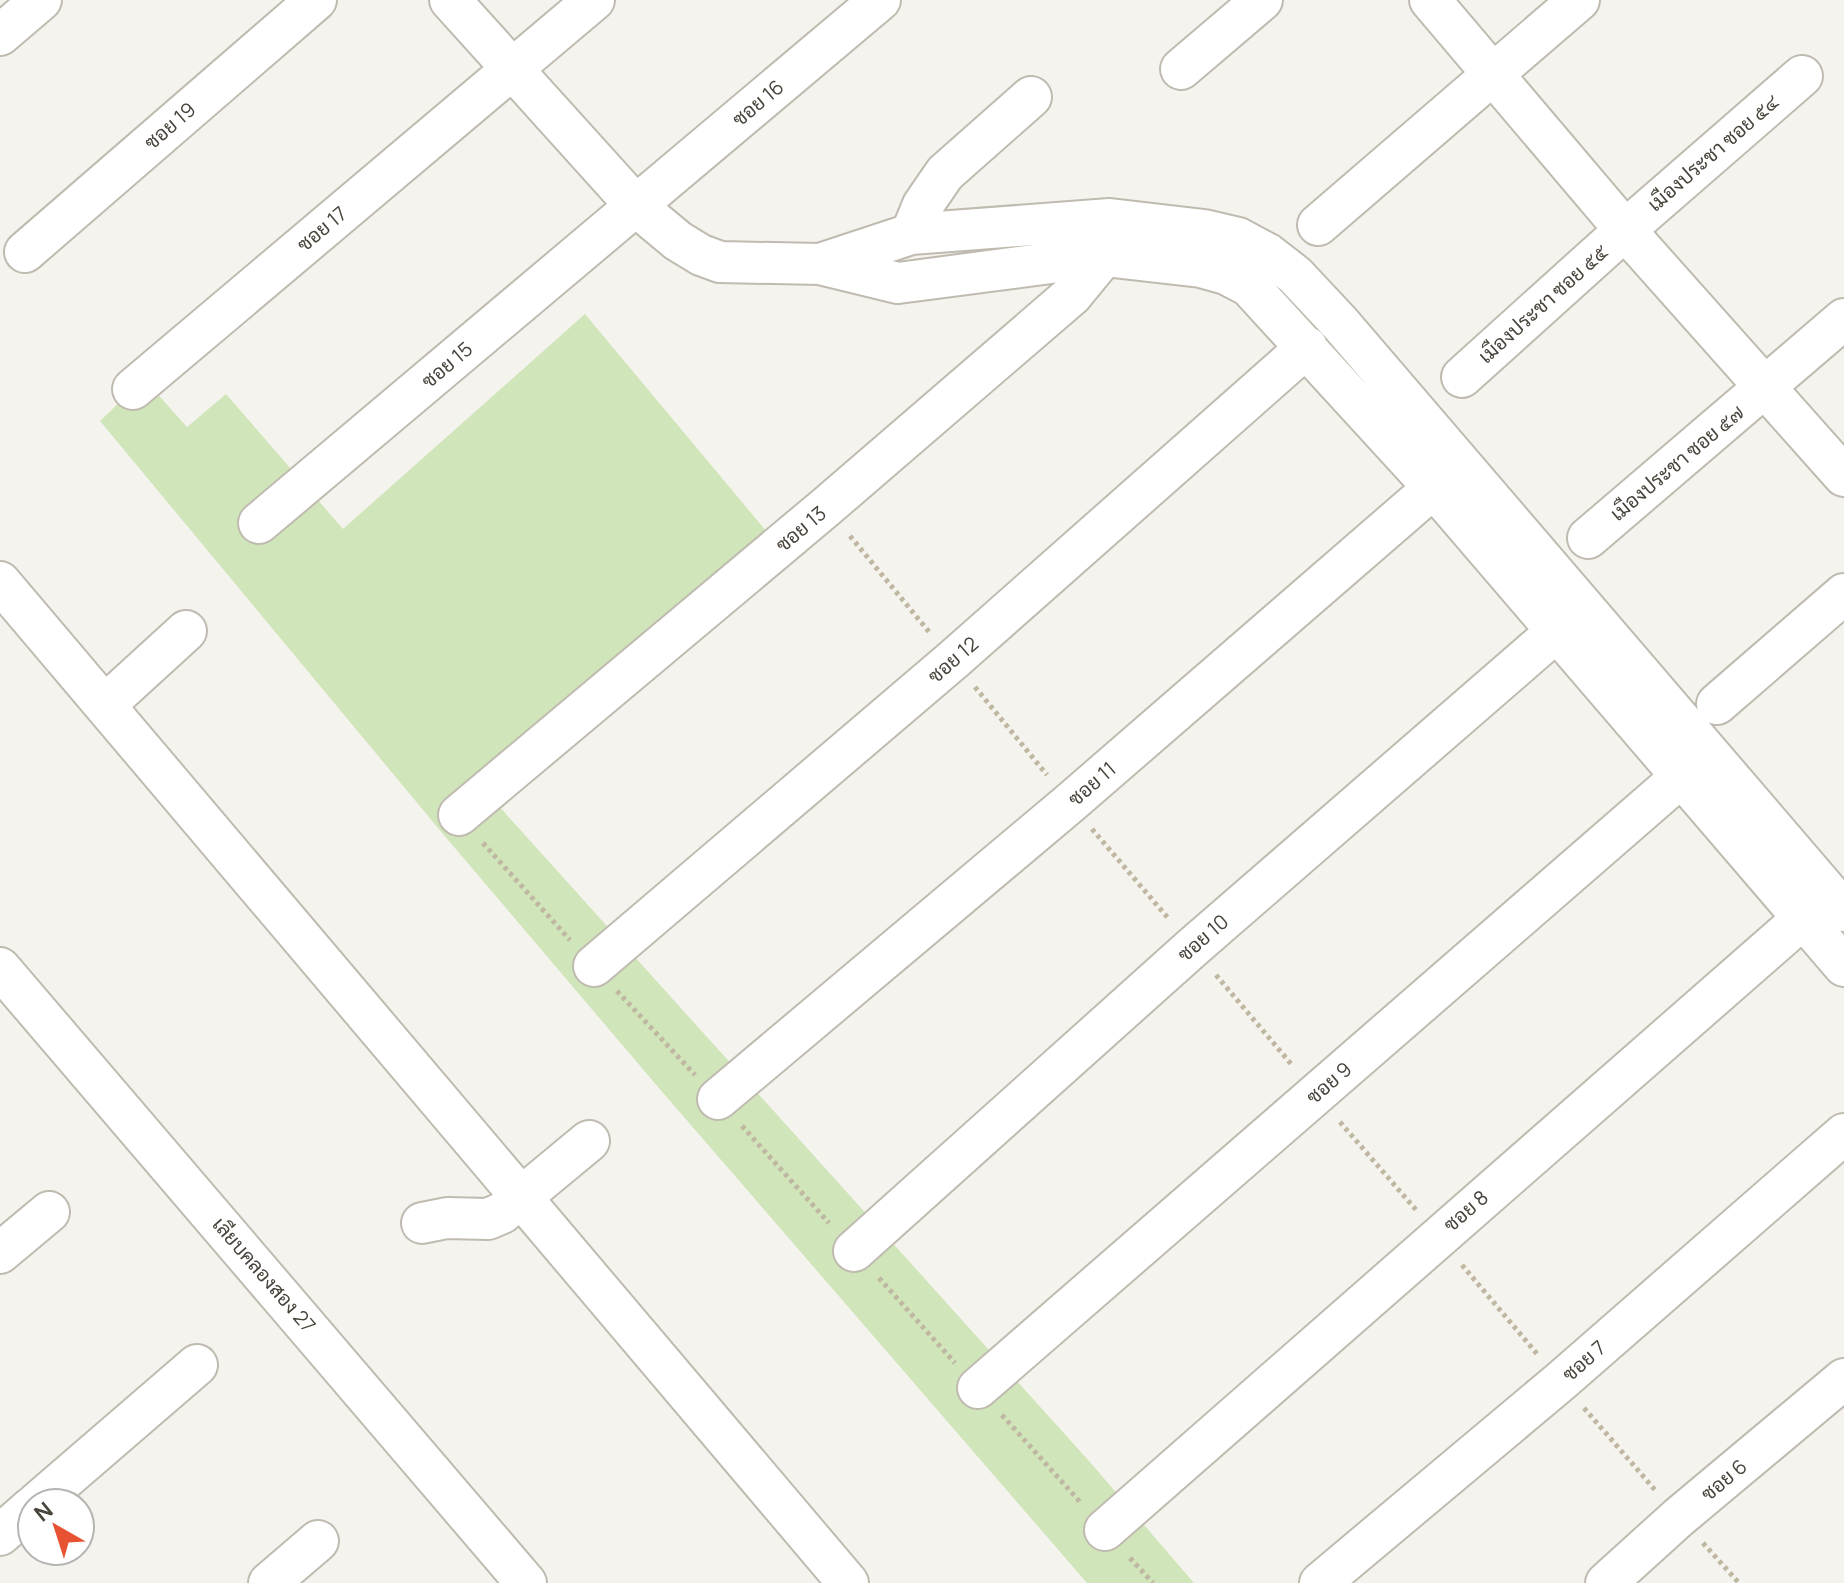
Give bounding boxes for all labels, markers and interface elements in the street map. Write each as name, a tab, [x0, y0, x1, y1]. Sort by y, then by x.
street label: ซอย 16	[726, 73, 789, 132]
street label: เมืองประชา ซอย ๕๔	[1641, 88, 1784, 217]
street label: ซอย 19	[138, 96, 201, 155]
street label: ซอย 17	[291, 200, 352, 257]
street label: เมืองประชา ซอย ๕๕	[1472, 238, 1613, 369]
street label: ซอย 15	[415, 335, 478, 394]
street label: เมืองประชา ซอย ๕๗	[1604, 399, 1749, 526]
street label: ซอย 13	[770, 500, 832, 558]
street label: ซอย 12	[922, 630, 984, 689]
street label: ซอย 11	[1062, 755, 1121, 812]
street label: ซอย 10	[1171, 908, 1234, 967]
street label: ซอย 9	[1300, 1055, 1357, 1110]
street label: ซอย 8	[1438, 1184, 1494, 1238]
street label: เลียบคลองสอง 27	[207, 1211, 322, 1338]
street label: ซอย 7	[1556, 1334, 1611, 1387]
street label: ซอย 6	[1695, 1453, 1752, 1507]
north arrow	[16, 1487, 96, 1567]
text: N	[28, 1495, 59, 1528]

